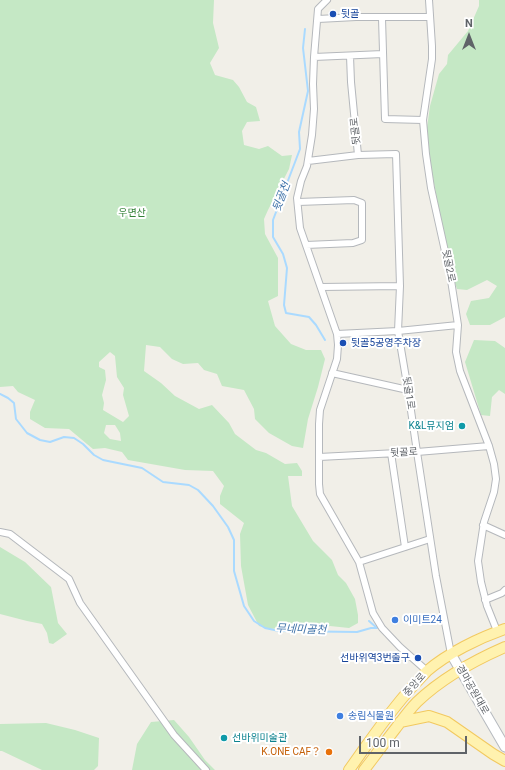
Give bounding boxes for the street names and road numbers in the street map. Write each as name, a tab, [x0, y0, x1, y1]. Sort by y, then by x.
street label: 뒷골로	[349, 117, 363, 145]
street label: 뒷골2로	[439, 249, 457, 283]
street label: 뒷골1로	[399, 376, 417, 410]
street label: 뒷골로	[390, 446, 418, 460]
street label: 경마공원대로	[453, 663, 491, 717]
street label: 중앙로	[401, 671, 429, 699]

